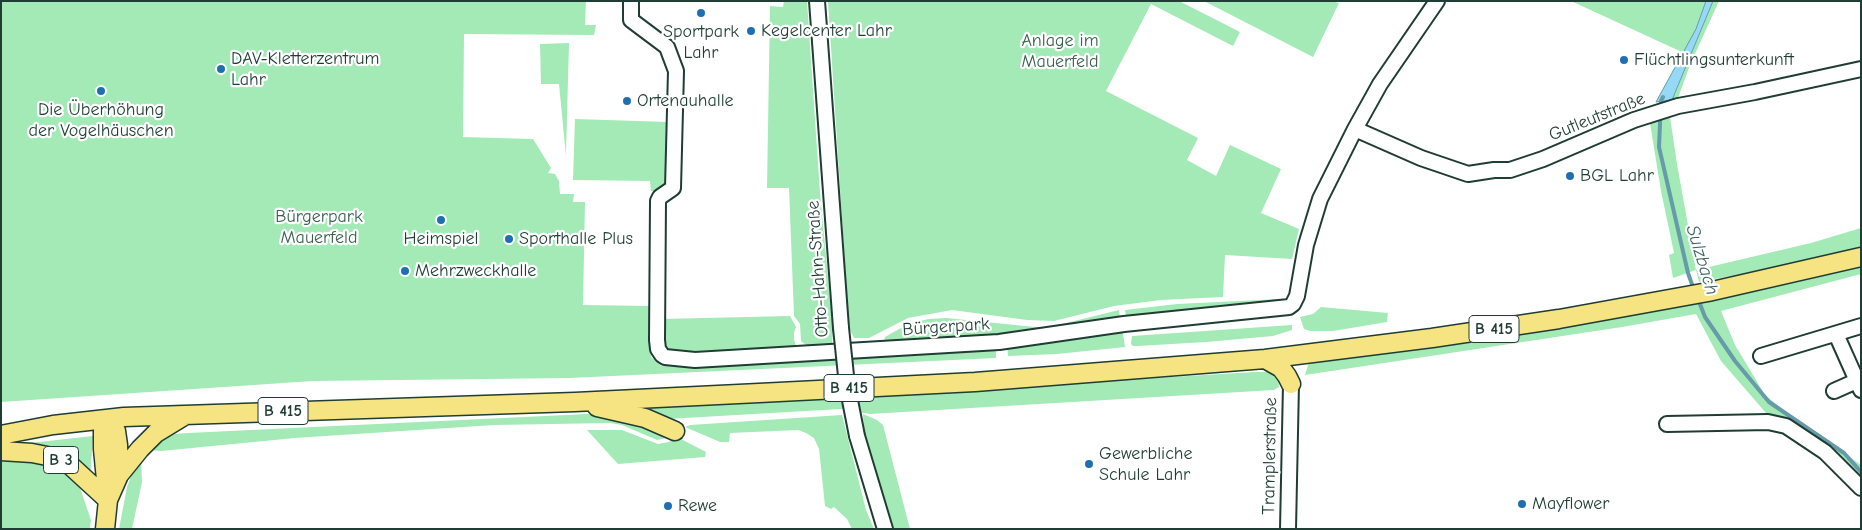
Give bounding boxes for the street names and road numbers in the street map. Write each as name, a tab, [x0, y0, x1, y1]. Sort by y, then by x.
street label: Gutleutstraße	[1546, 88, 1648, 146]
street label: Otto-Hahn-Straße	[802, 200, 834, 338]
street label: Bürgerpark	[902, 313, 990, 341]
road number: B 415	[1469, 316, 1519, 342]
road number: B 415	[824, 374, 874, 402]
street label: Tramplerstraße	[1258, 397, 1282, 515]
road number: B 415	[258, 398, 308, 424]
road number: B 3	[44, 446, 78, 474]

